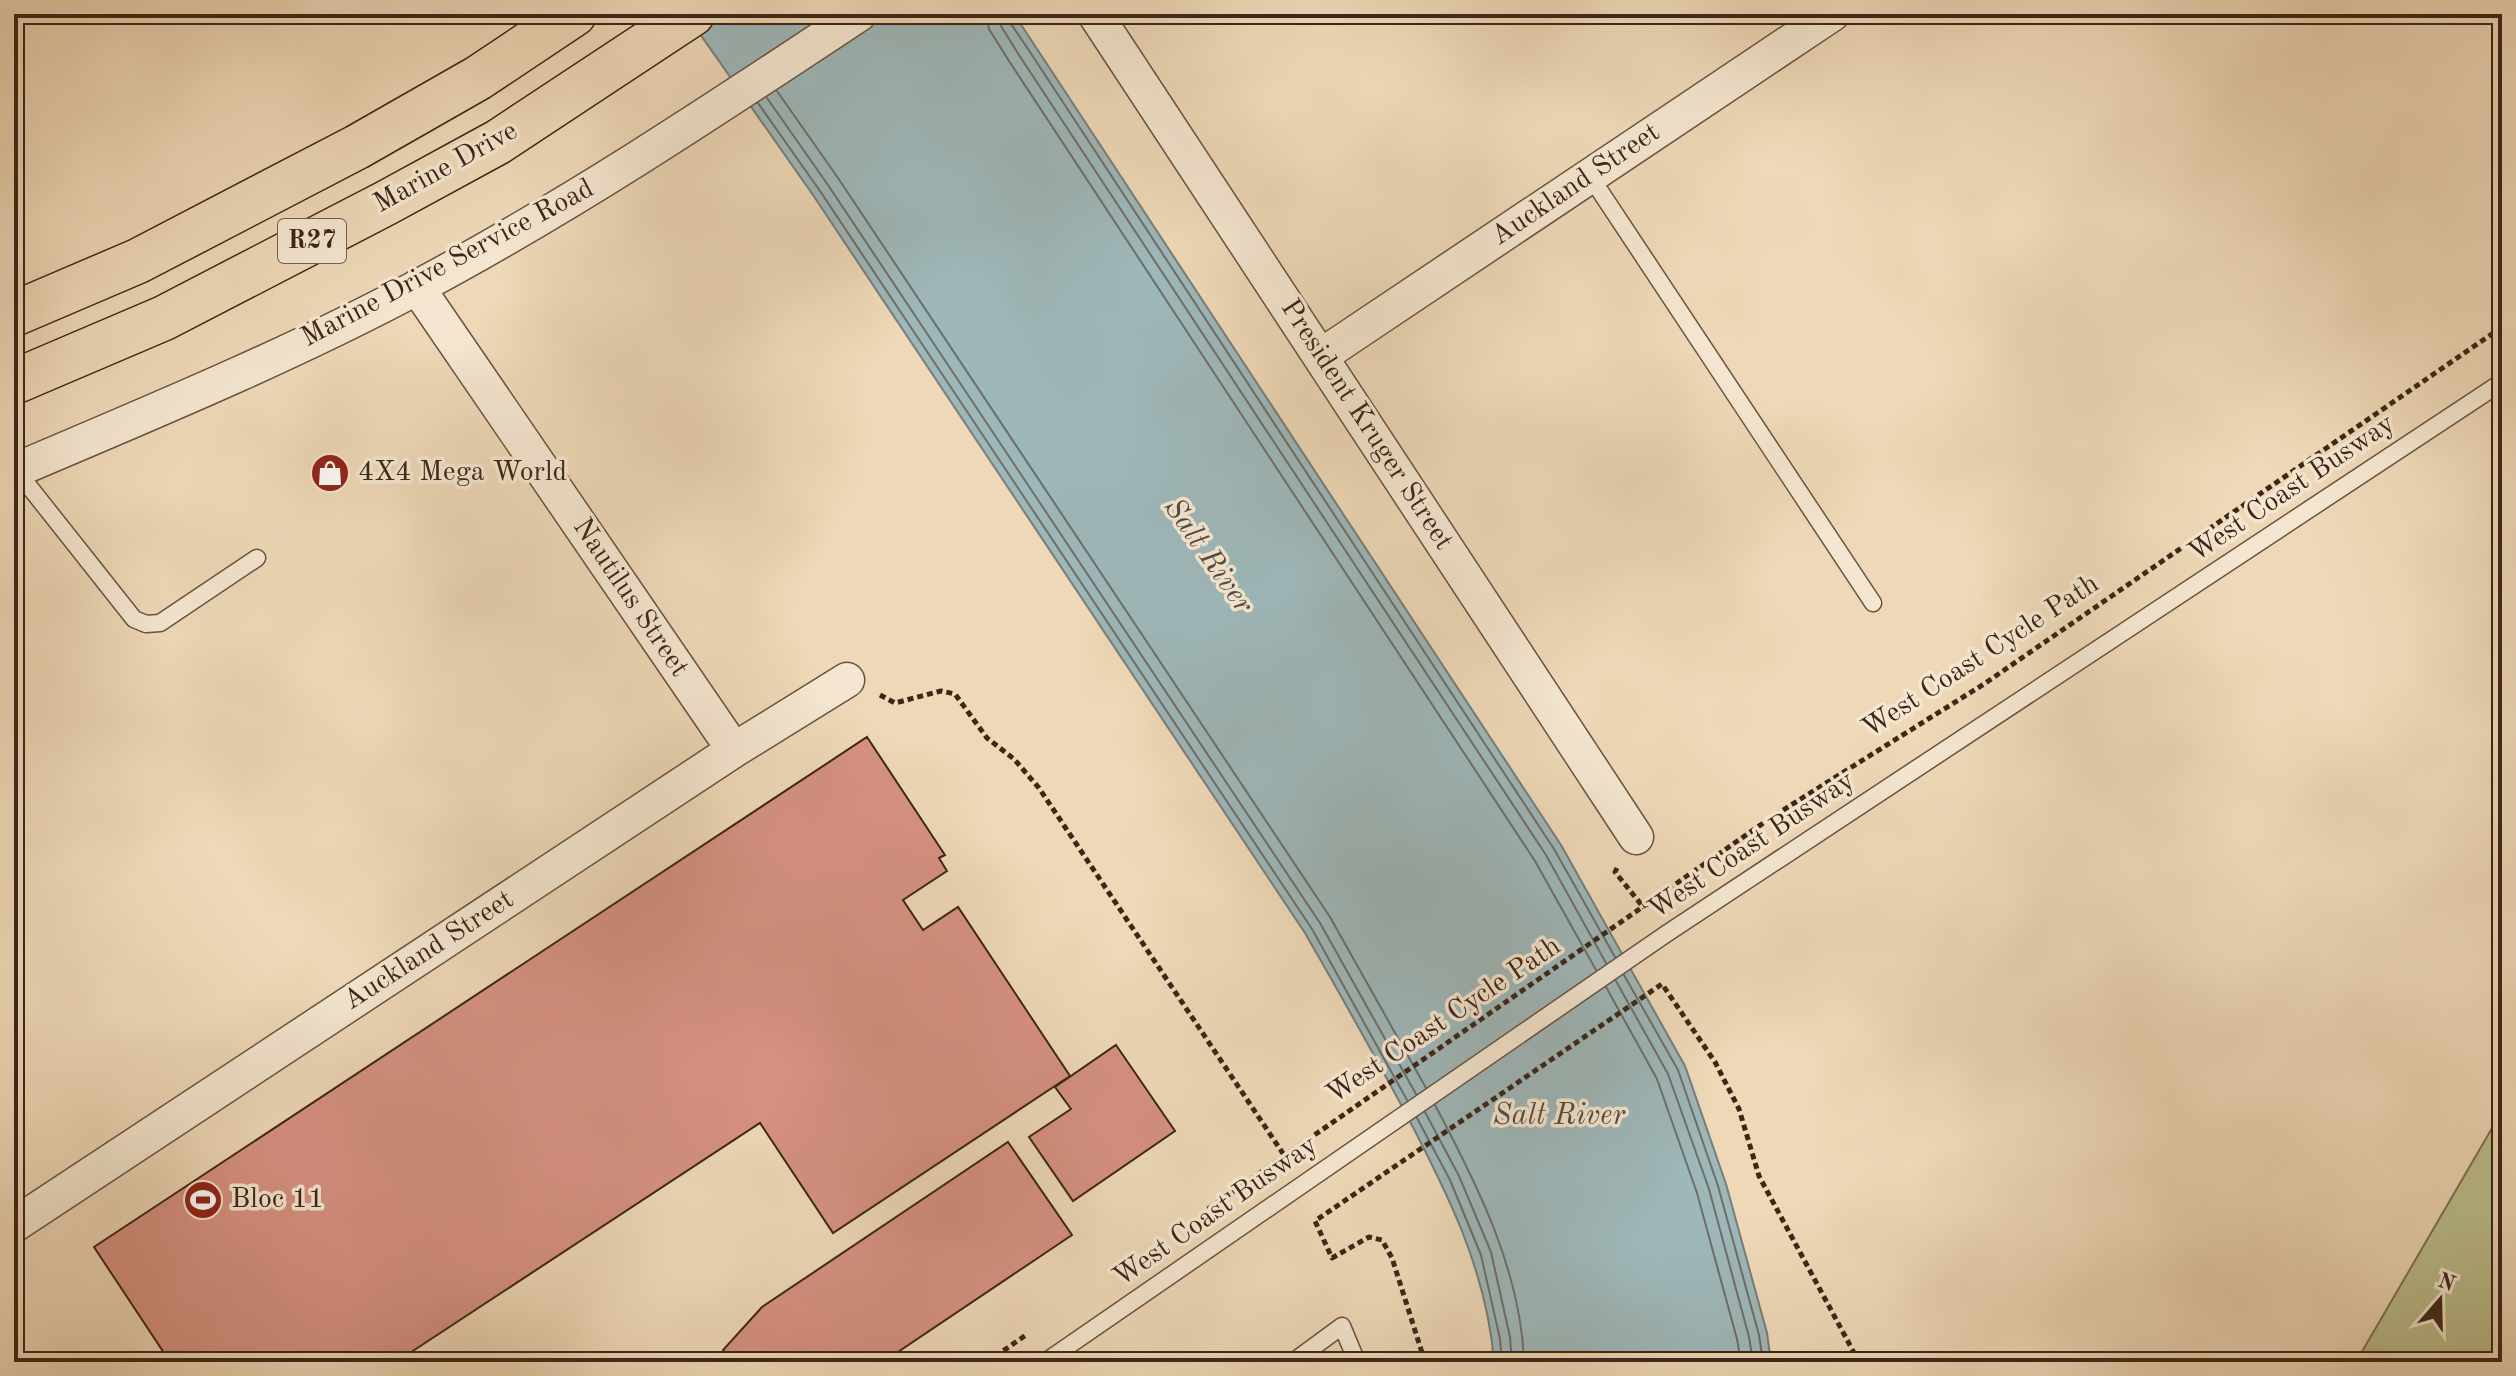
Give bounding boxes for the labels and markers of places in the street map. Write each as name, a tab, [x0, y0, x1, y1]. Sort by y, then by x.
shop icon: 4X4 Mega World	[309, 452, 351, 494]
place label: 4X4 Mega World	[358, 459, 567, 487]
sports icon: Bloc 11	[182, 1179, 224, 1221]
place label: Bloc 11	[231, 1186, 324, 1214]

